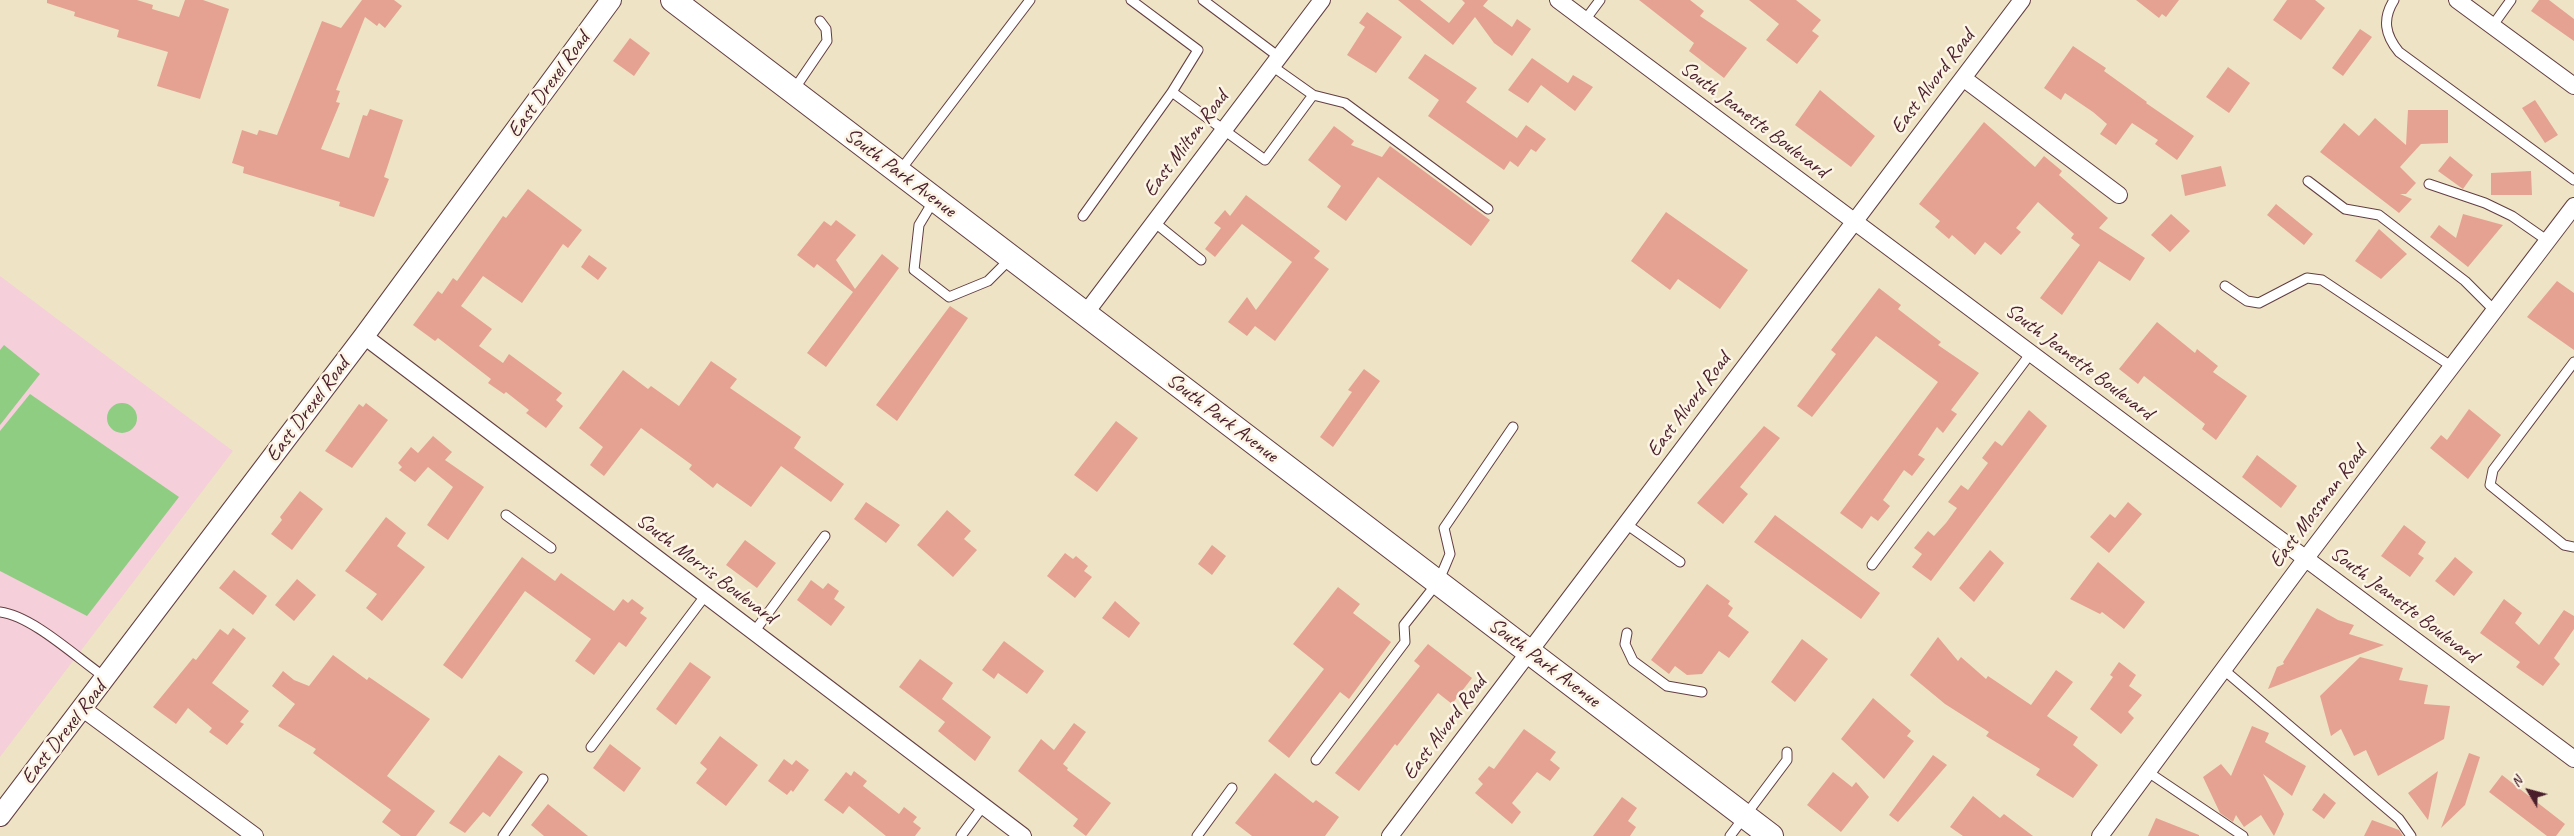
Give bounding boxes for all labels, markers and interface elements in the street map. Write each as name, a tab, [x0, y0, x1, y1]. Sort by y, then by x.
street label: East Alvord Road	[1886, 25, 1980, 139]
street label: East Drexel Road	[502, 27, 596, 143]
street label: South Jeanette Boulevard	[1675, 56, 1833, 184]
street label: East Milton Road	[1138, 86, 1234, 202]
street label: South Park Avenue	[839, 123, 961, 223]
street label: South Jeanette Boulevard	[2000, 298, 2158, 426]
street label: East Alvord Road	[1642, 348, 1736, 462]
street label: East Drexel Road	[261, 353, 355, 467]
street label: South Park Avenue	[1161, 368, 1283, 468]
street label: East Mossman Road	[2264, 441, 2372, 573]
street label: South Morris Boulevard	[631, 508, 781, 630]
street label: South Jeanette Boulevard	[2325, 541, 2483, 669]
street label: South Park Avenue	[1483, 613, 1605, 713]
street label: East Alvord Road	[1398, 671, 1492, 785]
street label: East Drexel Road	[16, 676, 112, 790]
north arrow	[2504, 766, 2554, 816]
text: N	[2507, 773, 2526, 790]

